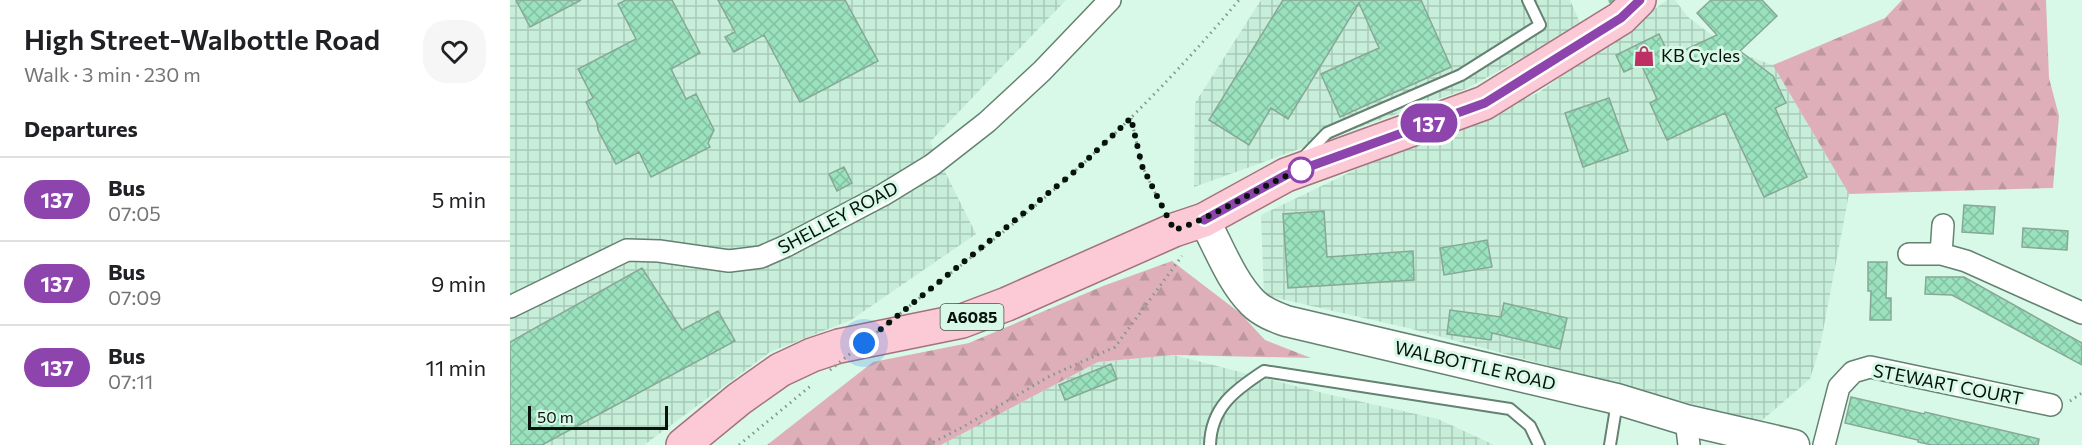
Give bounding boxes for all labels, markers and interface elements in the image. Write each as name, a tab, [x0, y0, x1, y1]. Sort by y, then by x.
button: heart	[423, 20, 486, 83]
text: High Street-Walbottle Road	[24, 22, 380, 56]
shop icon: KB Cycles	[1632, 44, 1656, 68]
place label: KB Cycles	[1661, 44, 1740, 66]
text: Walk · 3 min · 230 m	[24, 62, 201, 86]
line badge: 137	[1394, 104, 1464, 142]
text: 137	[1412, 111, 1446, 136]
text: Departures	[24, 115, 138, 142]
unlabelled marker	[1288, 157, 1314, 183]
text: Bus	[108, 174, 145, 201]
street label: SHELLEY ROAD	[774, 176, 901, 258]
text: 5 min	[432, 186, 486, 213]
text: 137	[40, 187, 74, 212]
text: 07:05	[108, 201, 161, 225]
text: Bus	[108, 258, 145, 285]
text: 9 min	[431, 270, 486, 297]
text: 137	[40, 271, 74, 296]
text: 07:09	[108, 285, 161, 309]
road number: A6085	[940, 304, 1004, 330]
your location	[849, 328, 879, 358]
street label: WALBOTTLE ROAD	[1393, 336, 1558, 394]
text: Bus	[108, 342, 145, 369]
text: 11 min	[426, 354, 486, 381]
text: 137	[40, 355, 74, 380]
street label: STEWART COURT	[1871, 359, 2025, 409]
text: 07:11	[108, 369, 153, 393]
scale bar	[528, 403, 668, 430]
text: 50 m	[537, 407, 574, 426]

